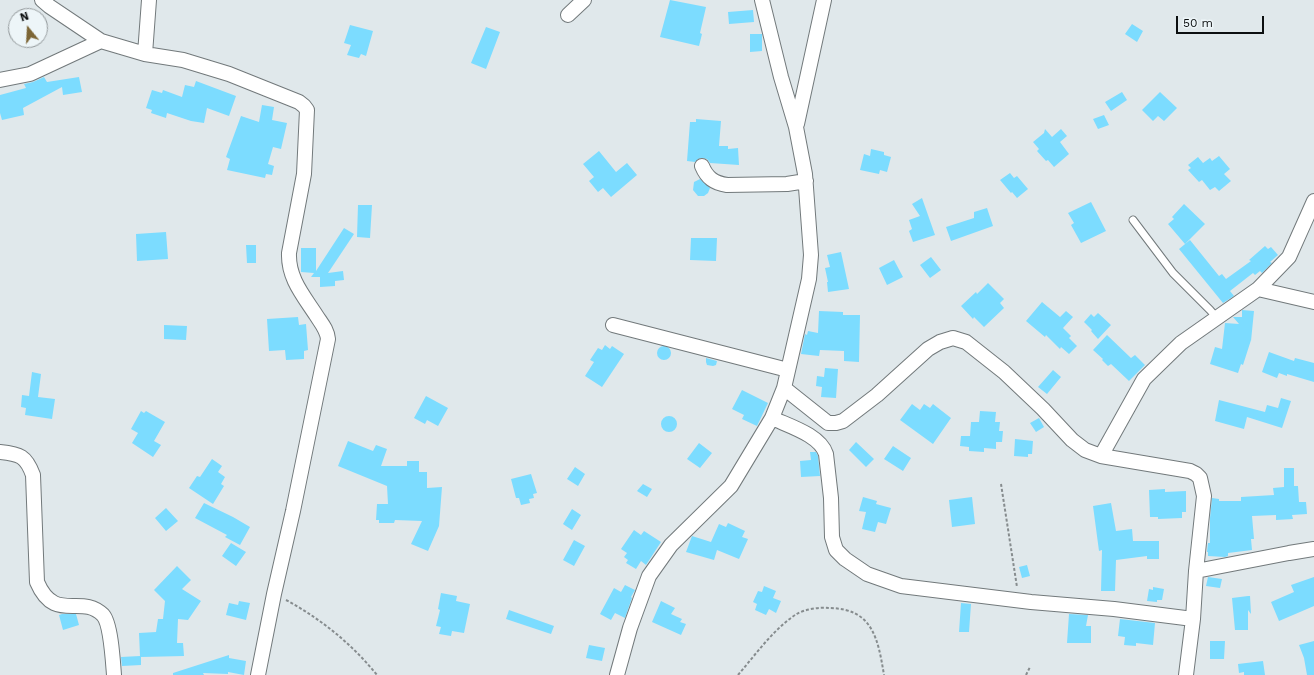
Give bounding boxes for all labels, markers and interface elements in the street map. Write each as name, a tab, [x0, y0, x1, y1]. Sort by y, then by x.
north arrow	[8, 8, 48, 48]
scale bar	[1178, 8, 1266, 34]
text: N	[19, 10, 30, 25]
text: 50 m	[1183, 16, 1213, 30]

